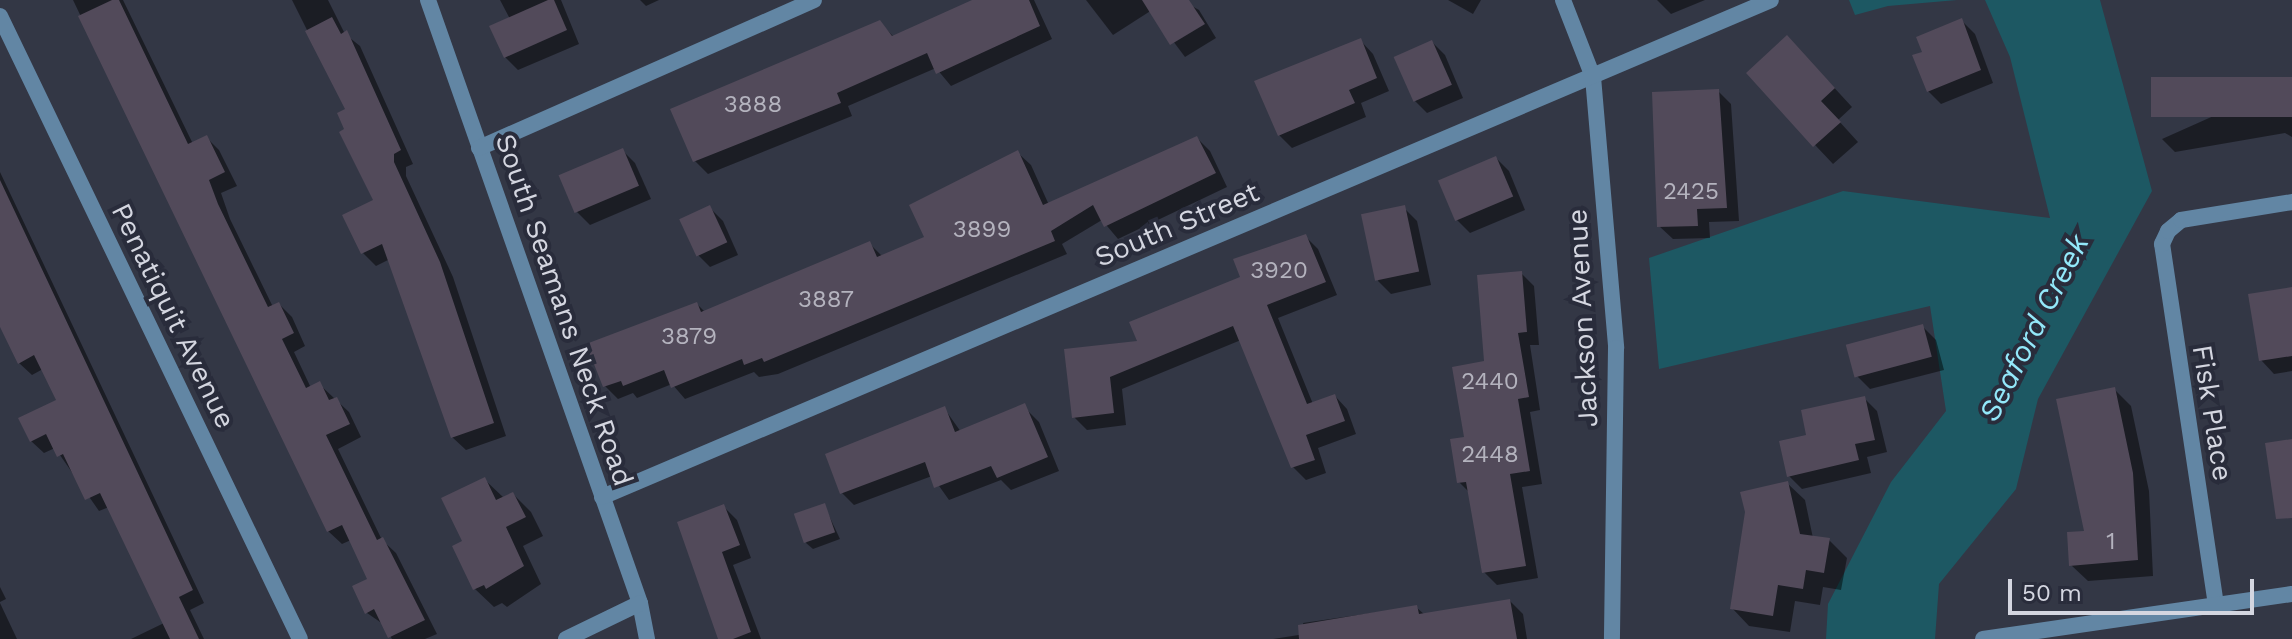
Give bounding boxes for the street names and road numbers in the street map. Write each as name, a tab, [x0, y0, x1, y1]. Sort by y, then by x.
street label: South Seamans Neck Road	[488, 129, 640, 491]
street label: South Street	[1090, 175, 1264, 275]
street label: Penatiquit Avenue	[104, 197, 242, 435]
street label: Jackson Avenue	[1560, 207, 1606, 429]
street label: Fisk Place	[2185, 342, 2239, 484]

